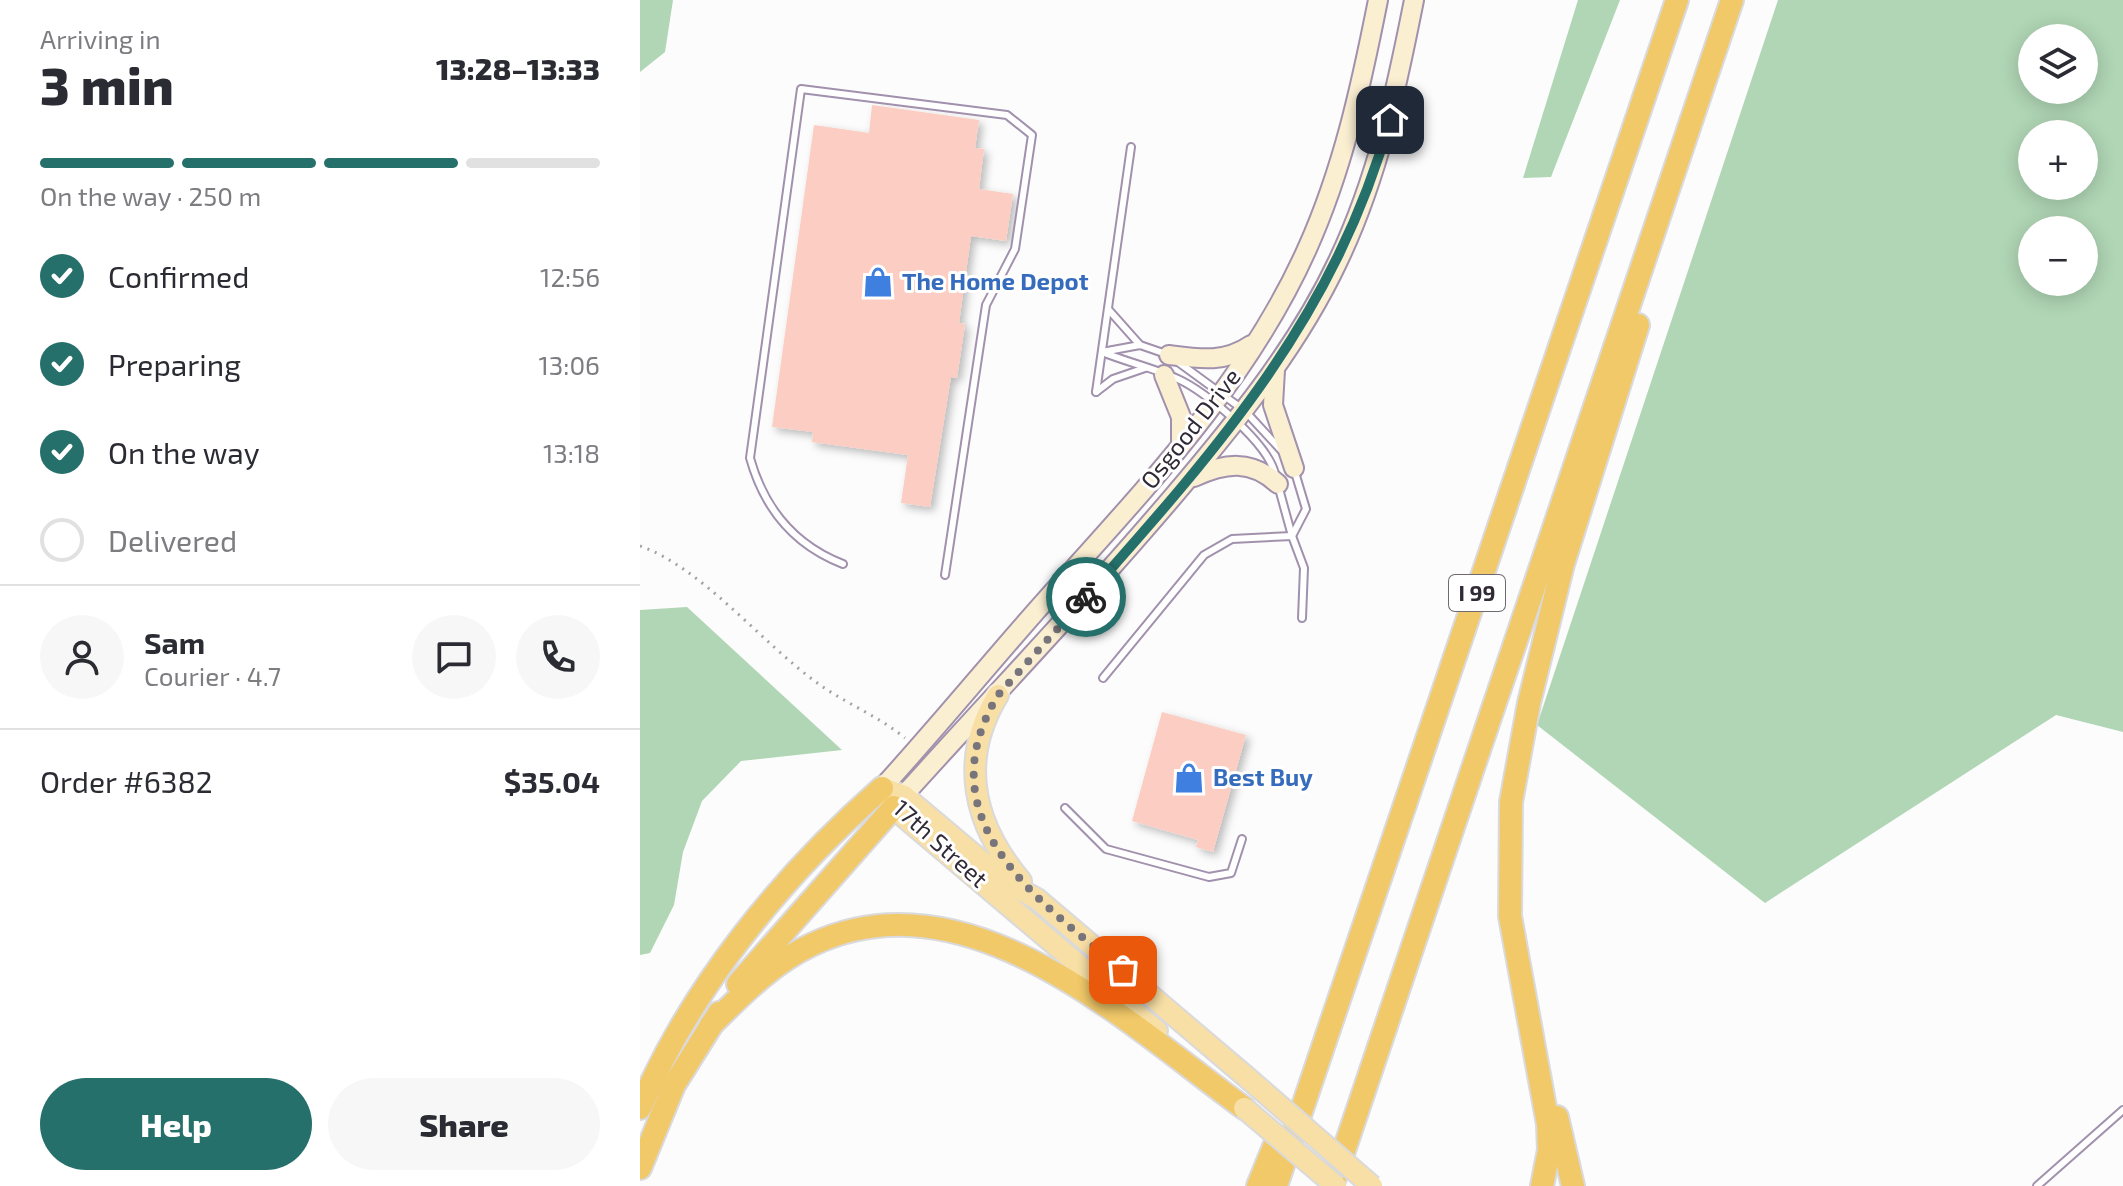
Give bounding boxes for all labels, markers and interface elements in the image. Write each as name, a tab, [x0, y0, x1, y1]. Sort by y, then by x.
text: Arriving in	[40, 23, 161, 54]
map controls	[2018, 24, 2098, 296]
button: layers	[2018, 24, 2098, 104]
text: 13:28–13:33	[436, 50, 600, 86]
text: 3 min	[40, 53, 174, 115]
pin	[1356, 86, 1424, 154]
icon: home	[1368, 98, 1412, 142]
button: +	[2018, 120, 2098, 200]
text: On the way · 250 m	[40, 180, 261, 211]
button: −	[2018, 216, 2098, 296]
icon: check	[40, 254, 84, 298]
text: Confirmed	[108, 258, 249, 294]
text: 12:56	[540, 261, 600, 292]
shop icon: The Home Depot	[861, 265, 895, 299]
place label: The Home Depot	[902, 266, 1089, 295]
icon: check	[40, 342, 84, 386]
text: Preparing	[108, 346, 241, 382]
text: 13:06	[539, 349, 600, 380]
street label: Osgood Drive	[1134, 362, 1246, 494]
icon: check	[40, 430, 84, 474]
text: On the way	[108, 434, 260, 470]
text: 13:18	[543, 437, 600, 468]
text: Delivered	[108, 522, 237, 558]
courier	[1046, 557, 1126, 637]
icon: bike	[1064, 575, 1108, 619]
road number: I 99	[1449, 575, 1505, 611]
button: person	[40, 615, 124, 699]
button: chat	[412, 615, 496, 699]
button: phone	[516, 615, 600, 699]
text: Sam	[144, 624, 205, 660]
text: Courier · 4.7	[144, 660, 281, 691]
shop icon: Best Buy	[1172, 761, 1206, 795]
place label: Best Buy	[1213, 762, 1313, 791]
text: Order #6382	[40, 763, 213, 799]
text: $35.04	[504, 763, 600, 799]
street label: 17th Street	[888, 793, 994, 893]
pin	[1089, 936, 1157, 1004]
icon: bag	[1101, 948, 1145, 992]
button: Help	[40, 1078, 312, 1170]
button: Share	[328, 1078, 600, 1170]

